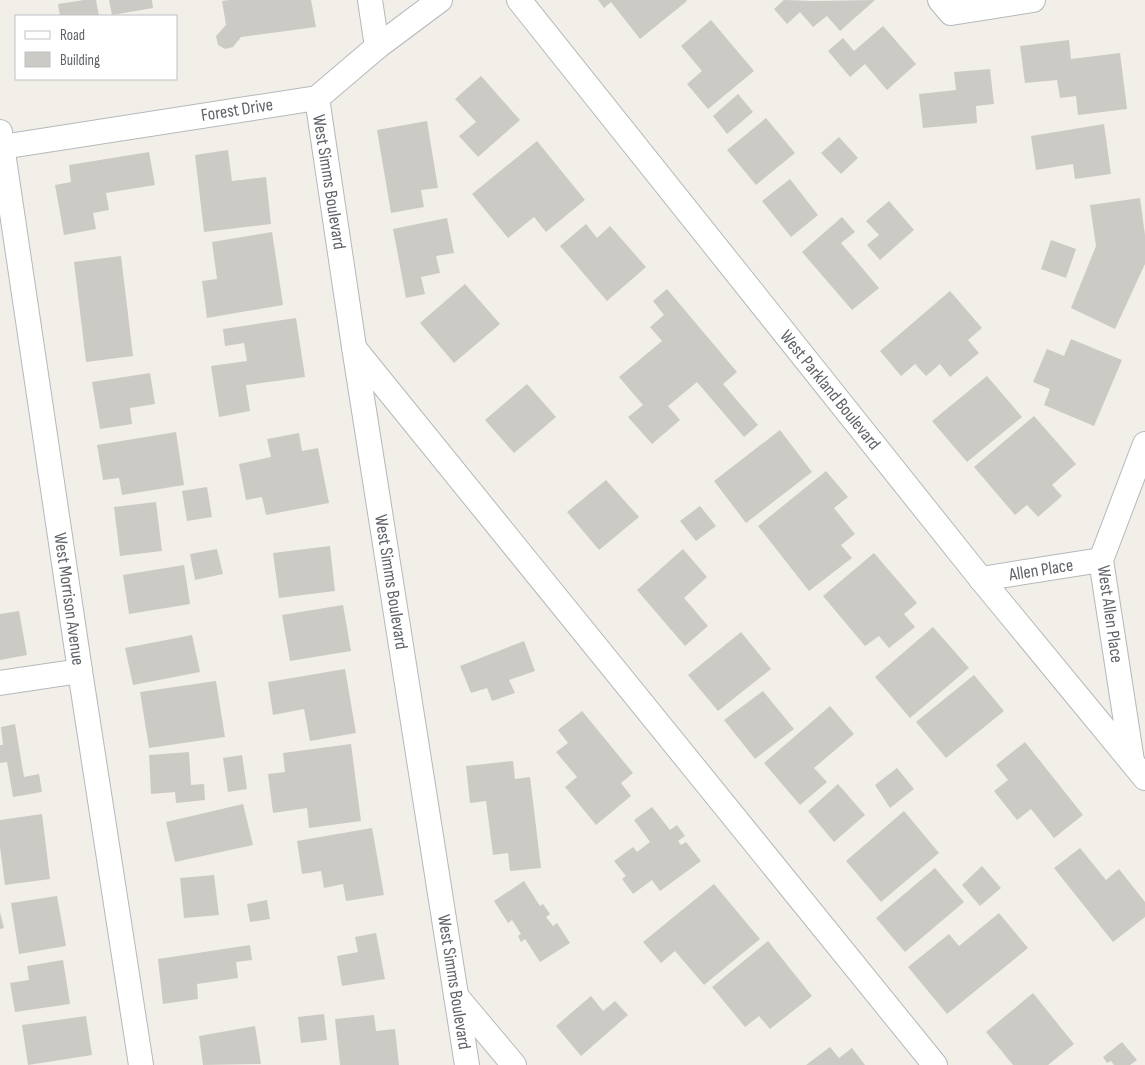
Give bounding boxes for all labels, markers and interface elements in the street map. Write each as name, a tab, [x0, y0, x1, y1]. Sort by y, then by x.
legend	[15, 15, 178, 80]
text: Road	[60, 26, 85, 45]
text: Building	[60, 51, 100, 70]
street label: Forest Drive	[200, 94, 274, 126]
street label: West Simms Boulevard	[308, 113, 350, 251]
street label: West Parkland Boulevard	[775, 326, 885, 454]
street label: West Simms Boulevard	[370, 513, 412, 651]
street label: West Morrison Avenue	[49, 531, 89, 667]
street label: Allen Place	[1006, 555, 1075, 586]
street label: West Allen Place	[1093, 564, 1127, 664]
street label: West Simms Boulevard	[433, 913, 475, 1051]

